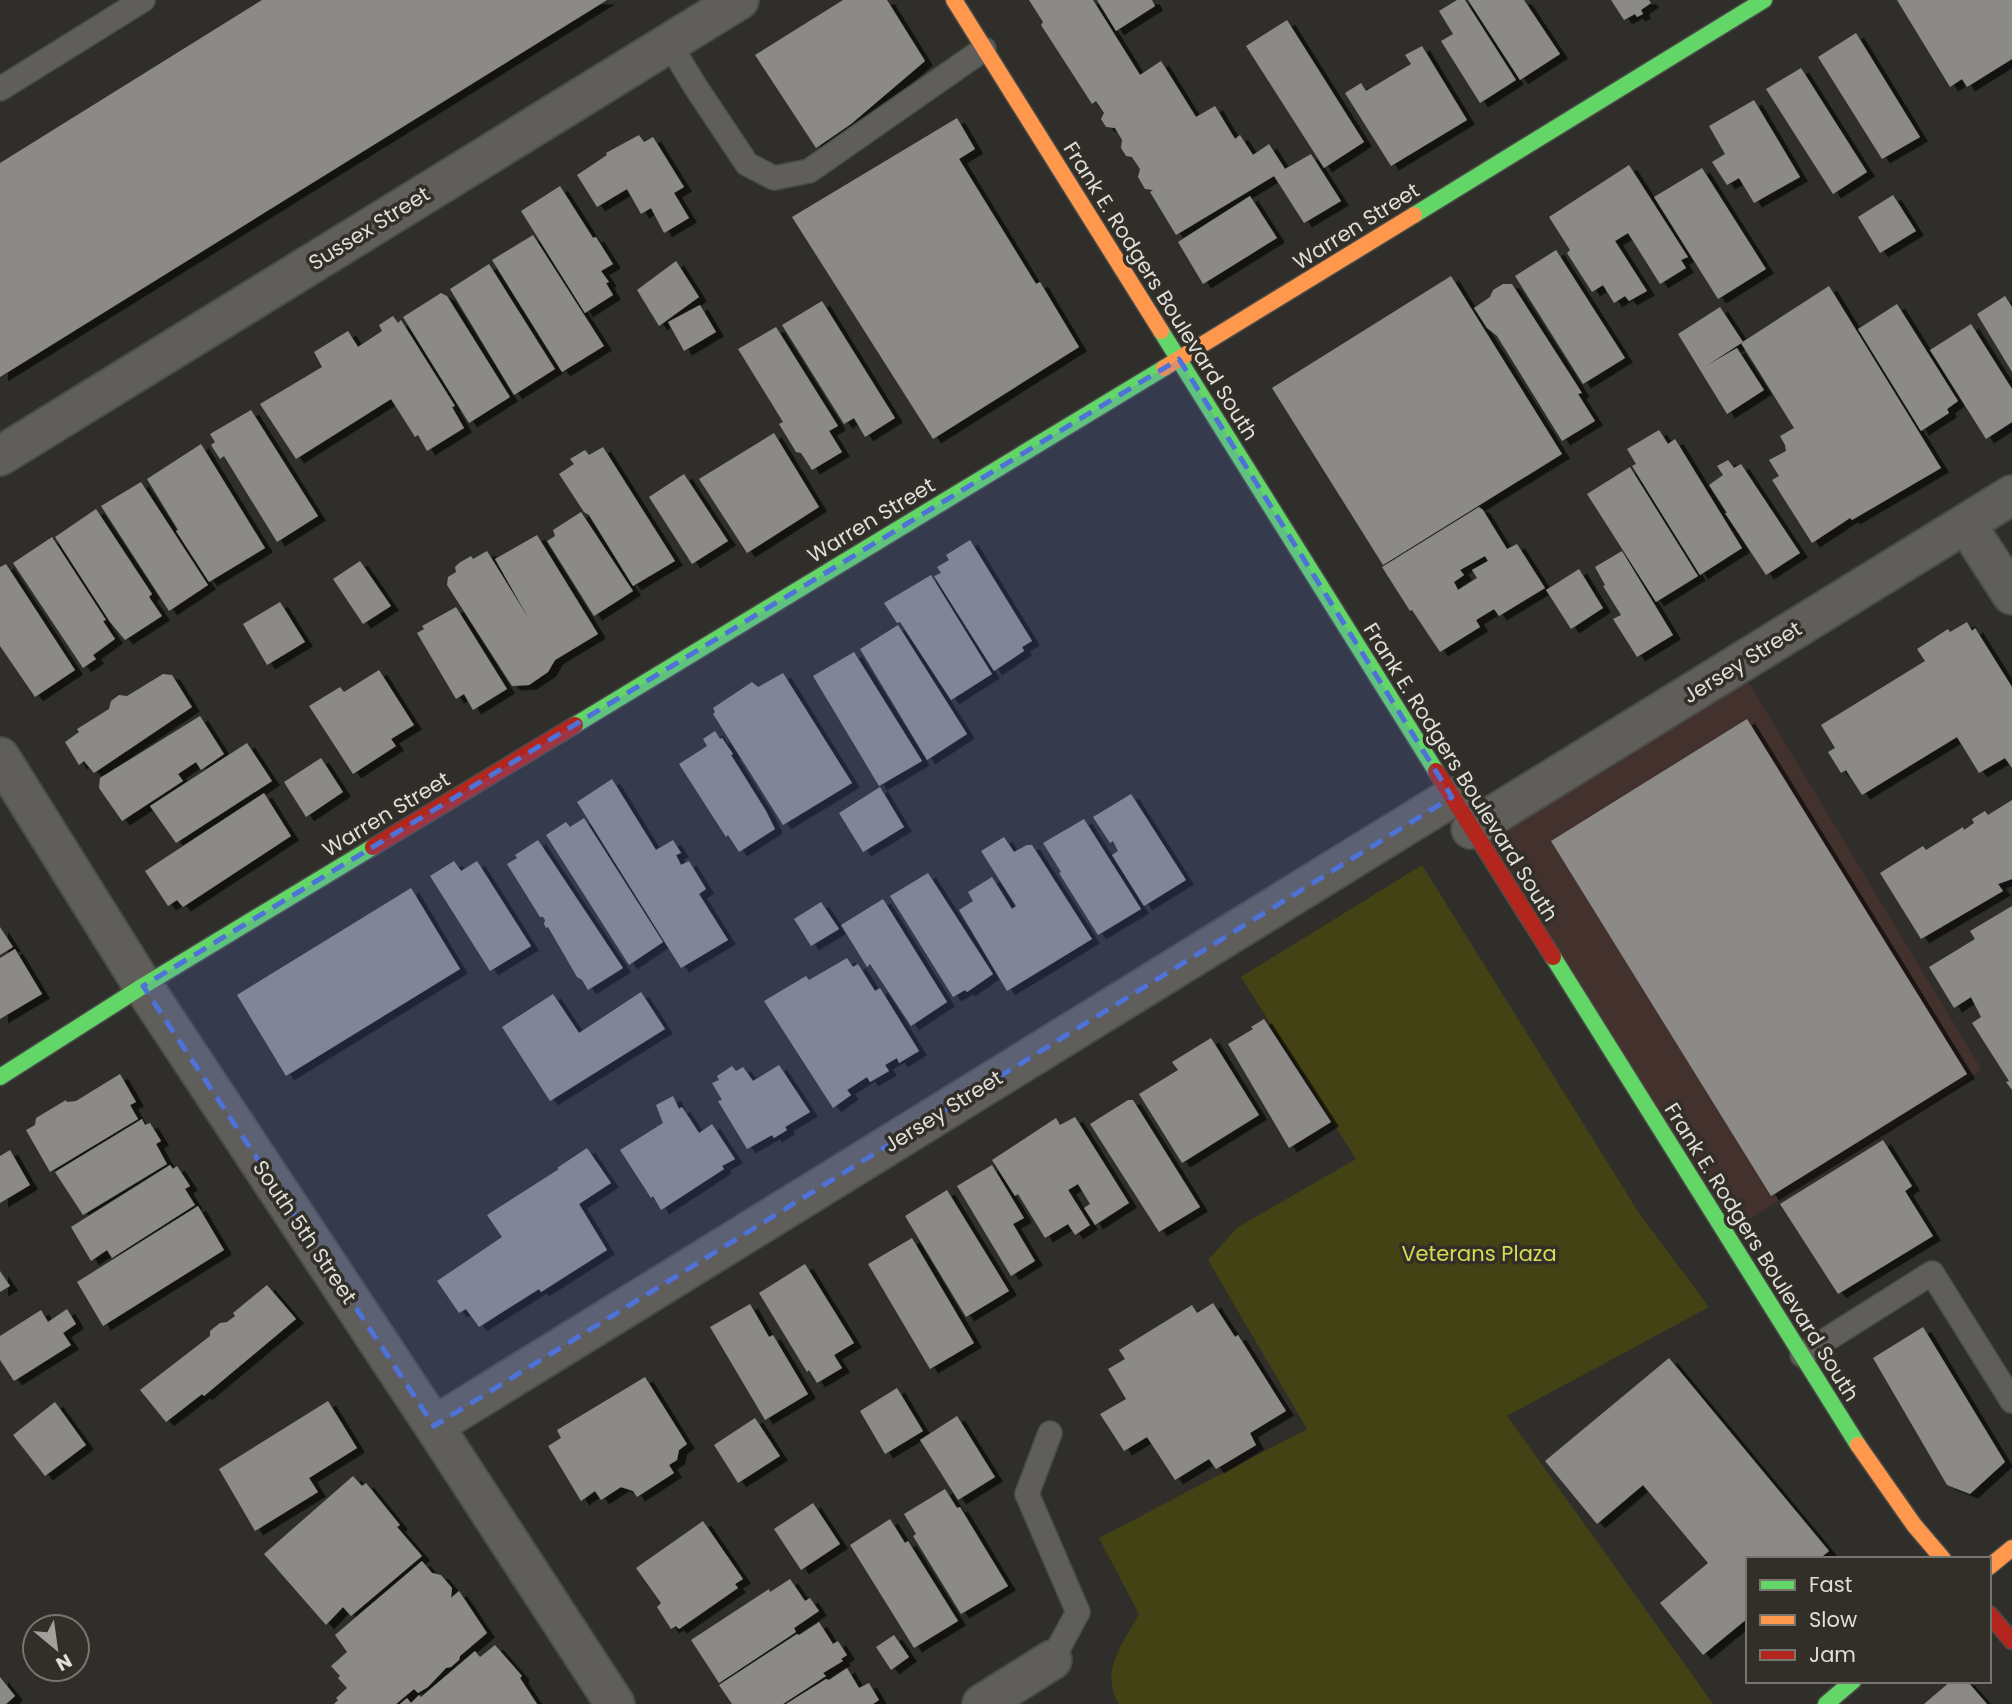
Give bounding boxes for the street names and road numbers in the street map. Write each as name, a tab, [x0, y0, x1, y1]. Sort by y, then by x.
street label: Frank E. Rodgers Boulevard South	[1057, 136, 1265, 446]
street label: Warren Street	[1287, 176, 1425, 276]
street label: Sussex Street	[303, 179, 435, 277]
street label: Warren Street	[802, 471, 940, 569]
street label: Jersey Street	[1677, 614, 1807, 710]
street label: Frank E. Rodgers Boulevard South	[1357, 617, 1565, 927]
street label: Warren Street	[317, 765, 455, 863]
street label: Jersey Street	[878, 1063, 1008, 1159]
street label: Frank E. Rodgers Boulevard South	[1658, 1097, 1866, 1407]
street label: South 5th Street	[246, 1155, 364, 1309]

